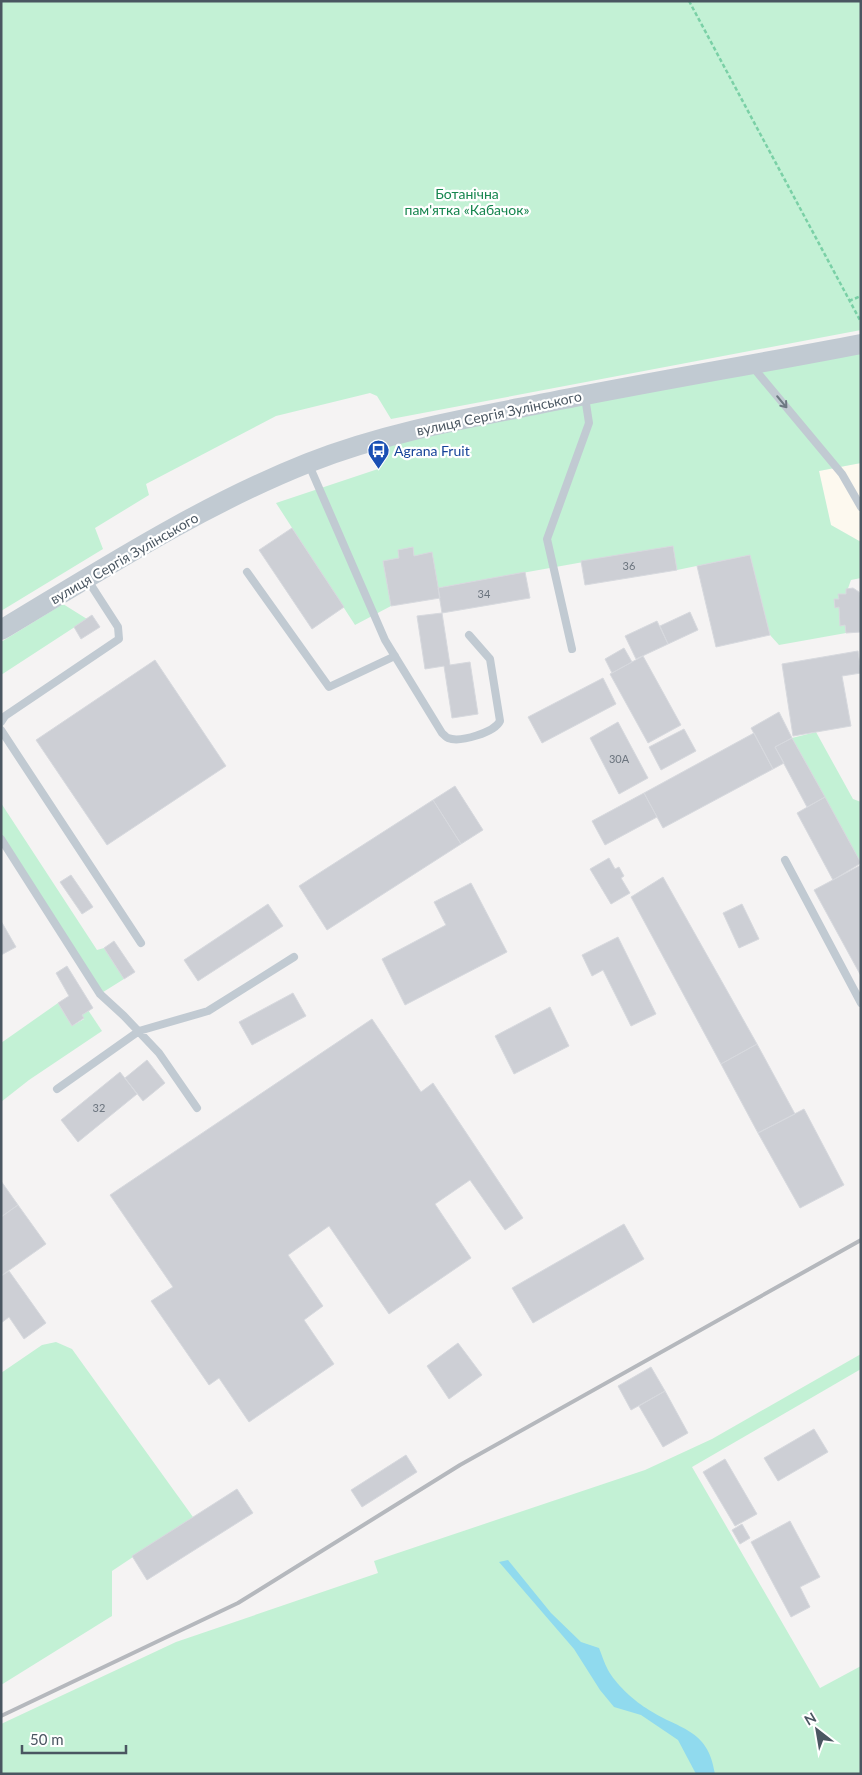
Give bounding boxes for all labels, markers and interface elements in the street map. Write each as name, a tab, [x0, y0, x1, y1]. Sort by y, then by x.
park label: Ботанічна пам'ятка «Кабачок»	[405, 185, 529, 218]
street label: вулиця Сергія Зулінського	[415, 387, 583, 439]
one-way arrow	[777, 395, 788, 408]
bus stop icon: Agrana Fruit	[366, 438, 390, 469]
place label: Agrana Fruit	[394, 442, 470, 459]
street label: вулиця Сергія Зулінського	[47, 509, 201, 607]
house number: 36	[623, 559, 635, 572]
house number: 34	[478, 587, 491, 600]
house number: 30А	[609, 752, 630, 765]
house number: 32	[93, 1101, 105, 1114]
north arrow	[792, 1705, 842, 1755]
text: N	[801, 1708, 819, 1728]
scale bar	[22, 1722, 126, 1754]
text: 50 m	[30, 1730, 64, 1748]

